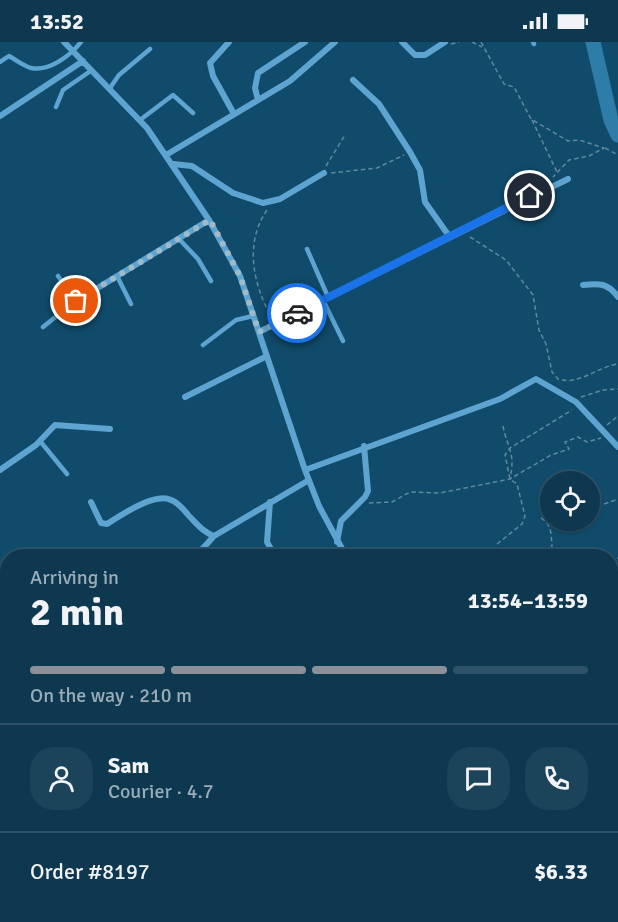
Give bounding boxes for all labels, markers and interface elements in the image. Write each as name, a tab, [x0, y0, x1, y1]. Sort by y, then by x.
text: 13:52	[30, 8, 84, 35]
pin	[504, 170, 555, 221]
icon: home	[513, 179, 546, 212]
pin	[50, 275, 101, 326]
courier	[267, 283, 327, 343]
icon: bag	[59, 284, 92, 317]
icon: car	[281, 297, 314, 330]
map controls	[540, 471, 600, 531]
button: locate	[540, 471, 600, 531]
text: Arriving in	[30, 565, 119, 590]
text: 13:54–13:59	[468, 587, 588, 614]
text: 2 min	[30, 588, 124, 636]
text: On the way · 210 m	[30, 683, 192, 708]
button: person	[30, 747, 93, 810]
button: chat	[447, 747, 510, 810]
button: phone	[525, 747, 588, 810]
text: Sam	[108, 752, 149, 779]
text: Courier · 4.7	[108, 779, 214, 804]
text: Order #8197	[30, 858, 150, 885]
text: $6.33	[534, 858, 588, 885]

